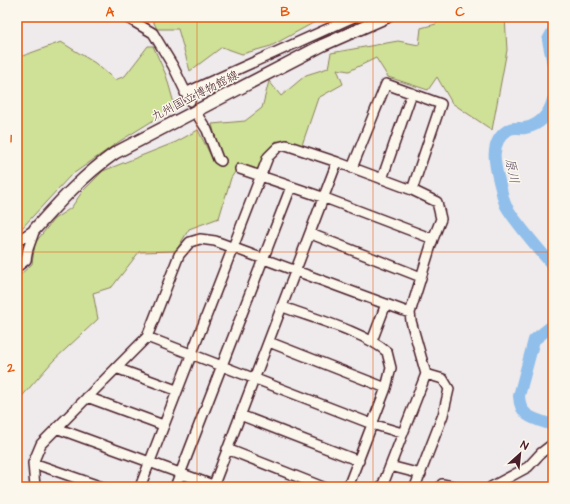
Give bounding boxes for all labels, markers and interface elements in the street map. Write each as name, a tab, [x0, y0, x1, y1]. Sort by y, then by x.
text: A	[106, 3, 115, 21]
text: B	[280, 3, 290, 21]
text: C	[455, 3, 465, 21]
street label: 九州国立博物館線	[148, 67, 242, 125]
text: 1	[10, 129, 12, 147]
water label: 原川	[500, 156, 524, 186]
text: 2	[6, 359, 15, 377]
north arrow	[500, 434, 540, 474]
text: N	[518, 437, 531, 454]

